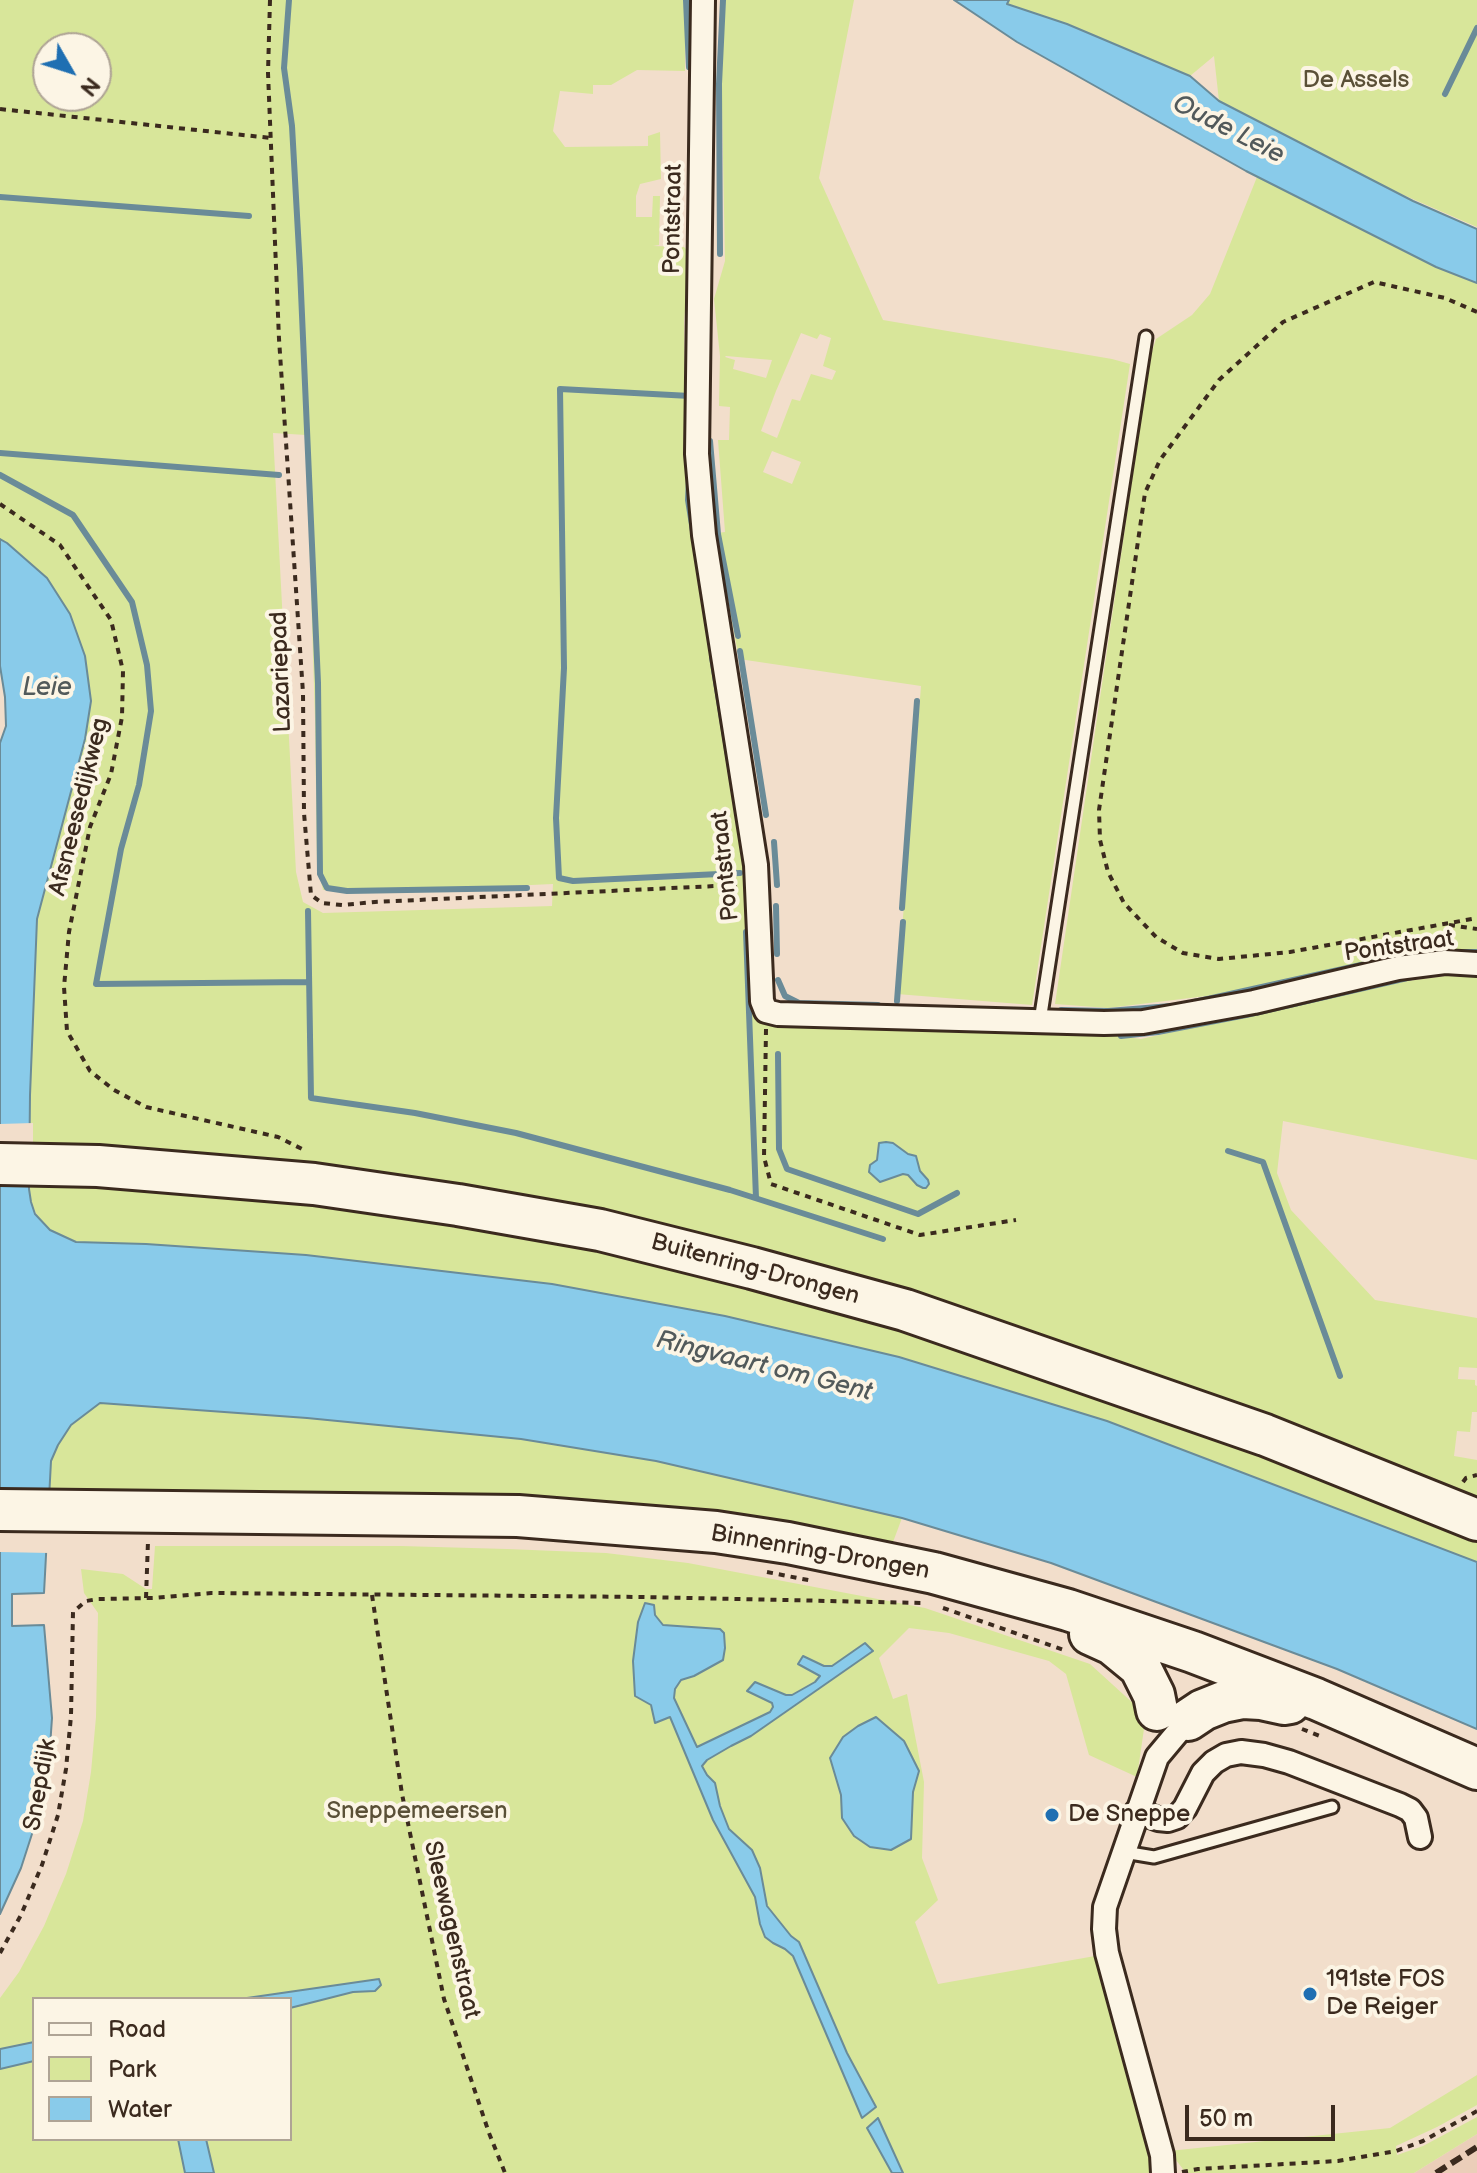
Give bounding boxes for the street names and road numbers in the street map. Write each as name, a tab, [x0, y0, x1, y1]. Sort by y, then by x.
street label: Pontstraat	[659, 164, 689, 274]
street label: Lazariepad	[265, 611, 299, 733]
street label: Afsneesedijkweg	[44, 715, 116, 899]
street label: Pontstraat	[706, 810, 746, 922]
street label: Pontstraat	[1342, 925, 1456, 969]
street label: Buitenring-Drongen	[648, 1228, 862, 1312]
street label: Binnenring-Drongen	[708, 1520, 932, 1586]
street label: Snepdijk	[19, 1737, 63, 1833]
street label: Sleewagenstraat	[417, 1838, 485, 2022]

